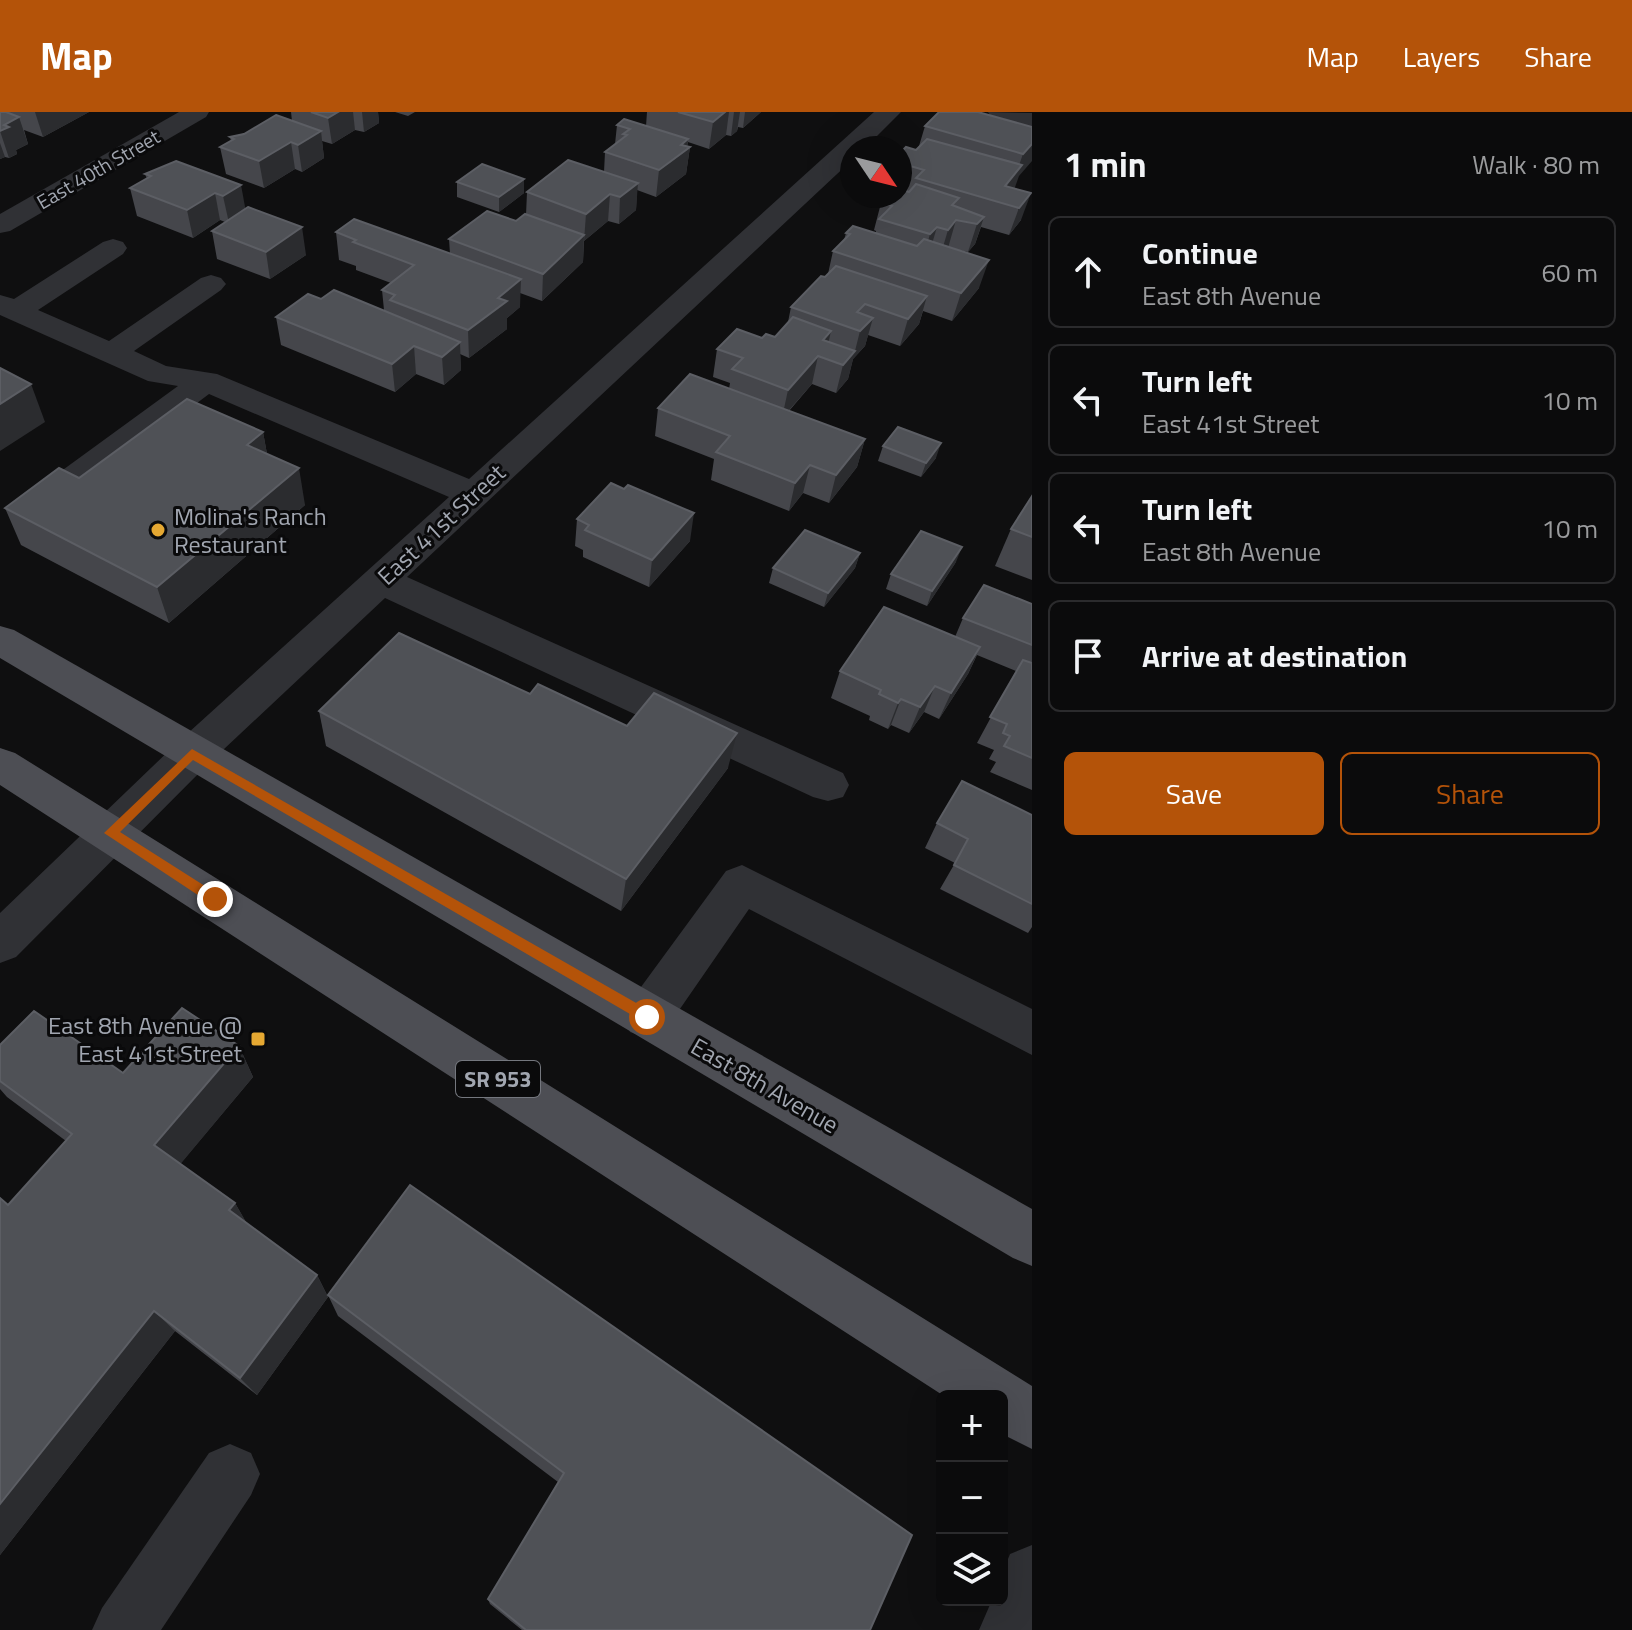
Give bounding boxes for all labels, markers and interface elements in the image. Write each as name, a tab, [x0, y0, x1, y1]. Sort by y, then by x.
text: Map	[40, 27, 113, 85]
text: Map	[1306, 35, 1359, 78]
text: Layers	[1403, 35, 1480, 78]
text: Share	[1524, 35, 1592, 78]
street label: East 40th Street	[31, 121, 165, 217]
north arrow	[840, 136, 912, 208]
text: 1 min	[1064, 138, 1147, 190]
text: Walk · 80 m	[1472, 145, 1600, 184]
text: Continue	[1142, 230, 1258, 276]
icon: ahead	[1066, 250, 1110, 294]
text: 60 m	[1541, 253, 1598, 292]
text: East 8th Avenue	[1142, 276, 1321, 315]
text: Turn left	[1142, 358, 1252, 404]
icon: left	[1066, 378, 1110, 422]
text: 10 m	[1541, 381, 1598, 420]
text: East 41st Street	[1142, 404, 1319, 443]
street label: East 41st Street	[369, 455, 514, 593]
text: Turn left	[1142, 486, 1252, 532]
place label: Molina's Ranch Restaurant	[174, 498, 327, 562]
icon: left	[1066, 506, 1110, 550]
text: 10 m	[1541, 509, 1598, 548]
marker: Molina's Ranch Restaurant	[149, 521, 167, 539]
text: East 8th Avenue	[1142, 532, 1321, 571]
text: Arrive at destination	[1142, 633, 1407, 679]
icon: arrive	[1066, 634, 1110, 678]
button: Save	[1064, 752, 1324, 835]
button: Share	[1340, 752, 1600, 835]
route end	[197, 881, 233, 917]
route start	[629, 999, 665, 1035]
place label: East 8th Avenue @ East 41st Street	[48, 1007, 243, 1071]
street label: East 8th Avenue	[684, 1028, 846, 1142]
marker: East 8th Avenue @ East 41st Street	[249, 1030, 267, 1048]
road number: SR 953	[456, 1061, 540, 1097]
map controls	[936, 1390, 1008, 1606]
button: +	[936, 1390, 1008, 1462]
button: −	[936, 1462, 1008, 1534]
button: layers	[936, 1534, 1008, 1606]

